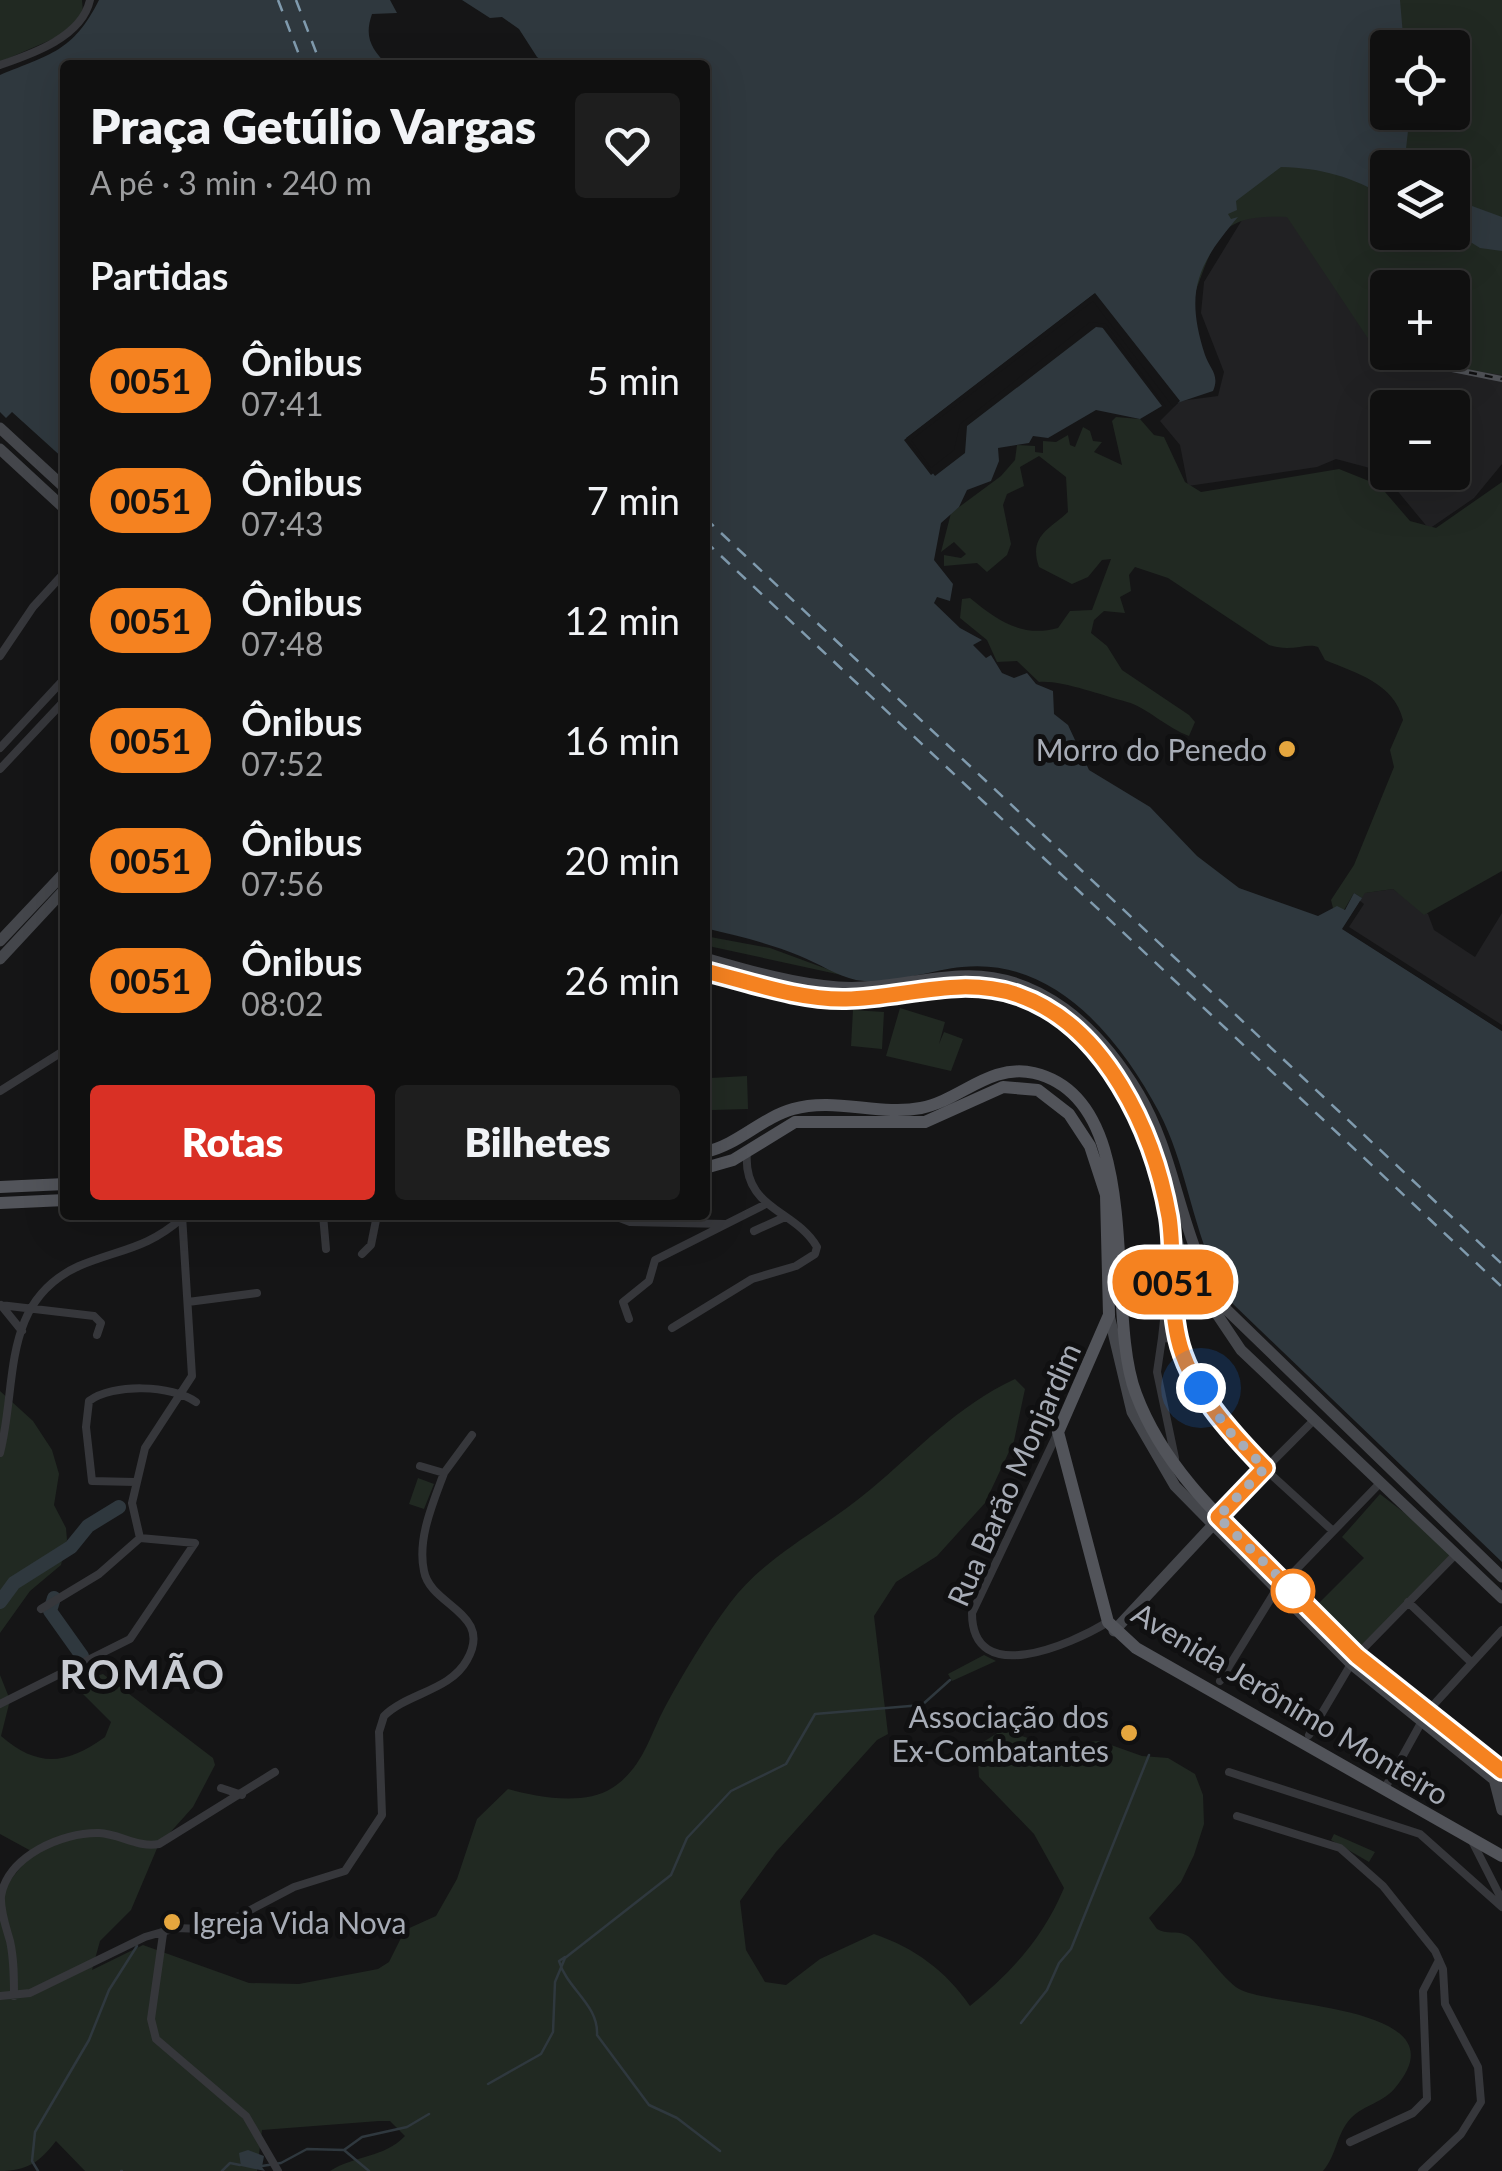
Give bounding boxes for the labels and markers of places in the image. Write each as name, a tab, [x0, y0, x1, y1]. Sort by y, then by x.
place label: Morro do Penedo	[1036, 731, 1267, 767]
marker: Morro do Penedo	[1276, 738, 1298, 760]
unlabelled marker	[1272, 1570, 1314, 1612]
place label: Associação dos Ex-Combatantes	[891, 1698, 1109, 1768]
marker: Associação dos Ex-Combatantes	[1118, 1722, 1140, 1744]
place label: Igreja Vida Nova	[192, 1904, 406, 1940]
marker: Igreja Vida Nova	[161, 1911, 183, 1933]

